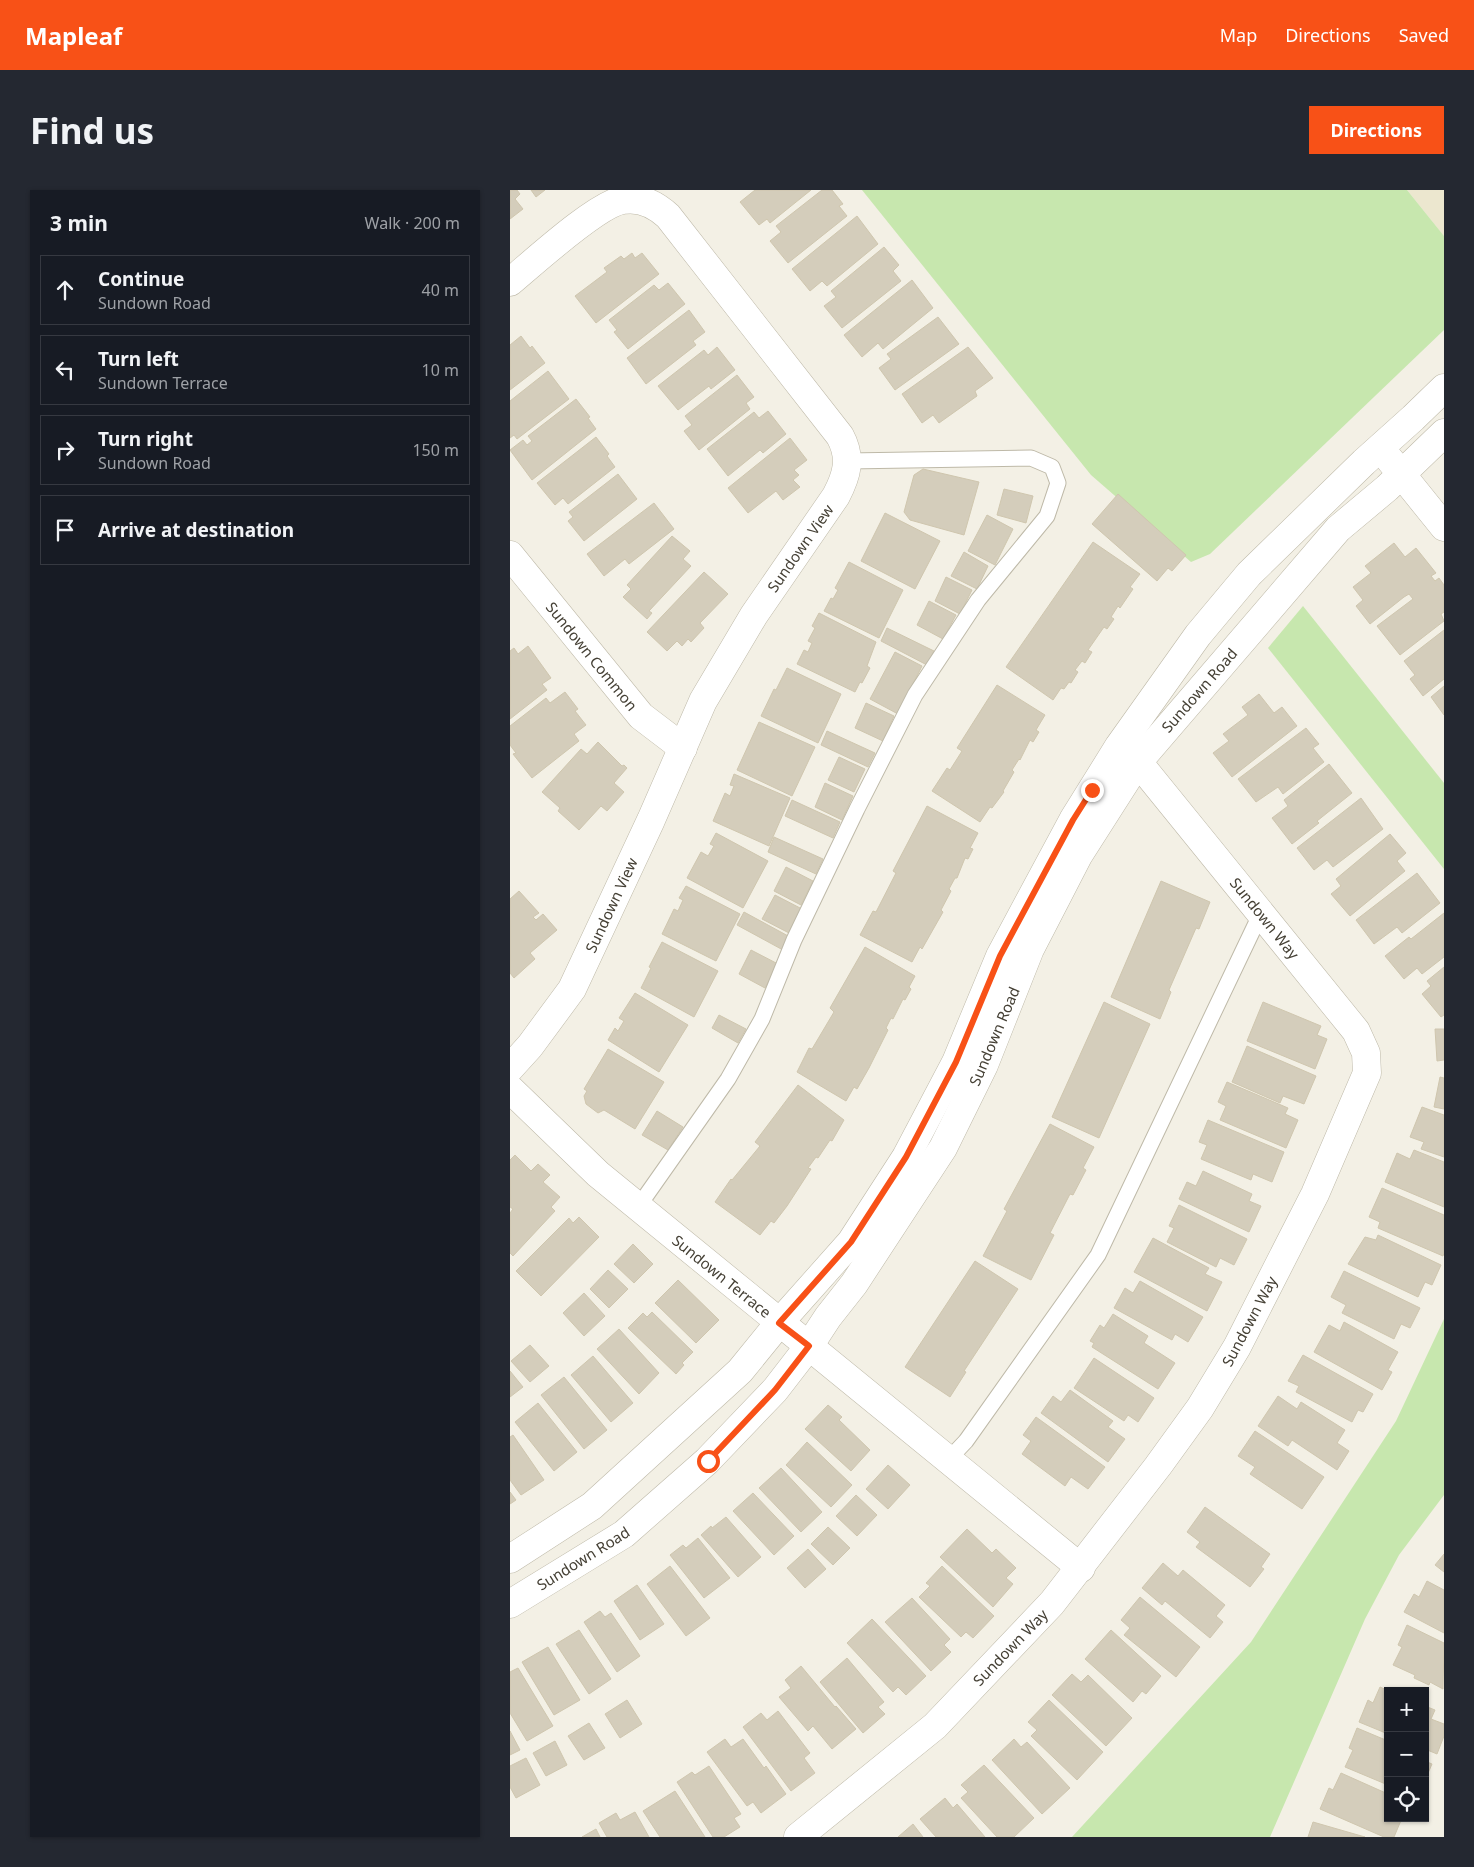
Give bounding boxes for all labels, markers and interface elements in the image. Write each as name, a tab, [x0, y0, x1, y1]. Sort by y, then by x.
text: Mapleaf	[25, 19, 122, 52]
text: Map	[1220, 23, 1257, 47]
text: Directions	[1285, 23, 1371, 47]
text: Saved	[1399, 23, 1449, 47]
button: Directions	[1309, 106, 1444, 154]
text: Find us	[30, 107, 154, 154]
text: 3 min	[50, 209, 108, 237]
text: Walk · 200 m	[365, 212, 460, 234]
text: Continue	[98, 266, 184, 292]
icon: ahead	[51, 276, 79, 304]
text: 40 m	[422, 279, 459, 301]
text: Sundown Road	[98, 292, 211, 314]
text: Turn left	[98, 346, 179, 372]
icon: left	[51, 356, 79, 384]
text: 10 m	[422, 359, 459, 381]
text: Sundown Terrace	[98, 372, 228, 394]
text: Turn right	[98, 426, 193, 452]
icon: right	[51, 436, 79, 464]
text: 150 m	[412, 439, 459, 461]
text: Sundown Road	[98, 452, 211, 474]
street label: Sundown View	[762, 500, 838, 596]
icon: arrive	[51, 516, 79, 544]
text: Arrive at destination	[98, 517, 294, 543]
street label: Sundown Common	[542, 597, 642, 715]
street label: Sundown Road	[1157, 644, 1241, 736]
route end	[1081, 779, 1104, 802]
street label: Sundown View	[580, 854, 642, 956]
street label: Sundown Way	[1226, 873, 1304, 963]
street label: Sundown Road	[964, 983, 1024, 1089]
street label: Sundown Terrace	[668, 1230, 776, 1322]
street label: Sundown Way	[1217, 1272, 1281, 1370]
route start	[697, 1450, 720, 1473]
street label: Sundown Road	[533, 1521, 633, 1595]
street label: Sundown Way	[968, 1604, 1052, 1690]
map controls	[1384, 1687, 1429, 1822]
button: +	[1384, 1687, 1429, 1732]
button: −	[1384, 1732, 1429, 1777]
button: locate	[1384, 1777, 1429, 1822]

